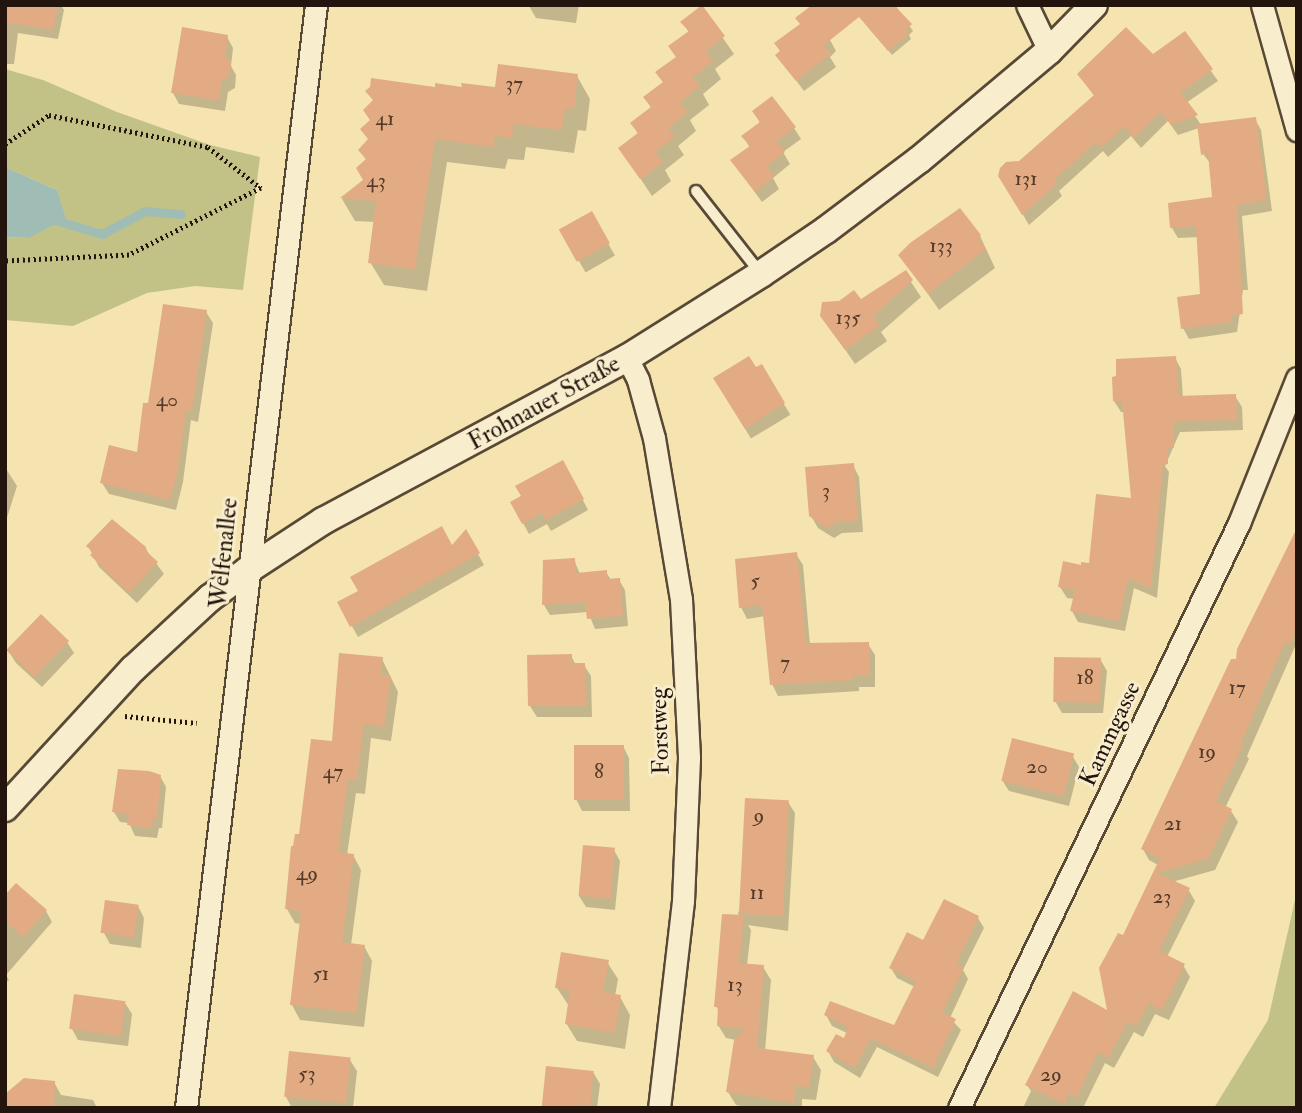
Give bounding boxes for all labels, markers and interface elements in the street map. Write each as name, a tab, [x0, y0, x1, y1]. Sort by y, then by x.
house number: 37	[505, 71, 523, 97]
house number: 41	[376, 106, 394, 132]
house number: 131	[1014, 166, 1038, 192]
house number: 43	[366, 168, 386, 194]
house number: 133	[929, 233, 953, 259]
house number: 135	[836, 305, 860, 331]
street label: Frohnauer Straße	[463, 349, 625, 457]
house number: 40	[156, 387, 178, 413]
house number: 3	[822, 478, 830, 504]
street label: Welfenallee	[204, 496, 244, 610]
house number: 5	[750, 568, 760, 594]
house number: 7	[780, 650, 790, 676]
house number: 18	[1076, 665, 1094, 691]
house number: 17	[1228, 675, 1246, 701]
street label: Kammgasse	[1073, 677, 1147, 791]
street label: Forstweg	[644, 687, 676, 775]
house number: 19	[1198, 739, 1216, 765]
house number: 20	[1026, 754, 1048, 780]
house number: 47	[323, 759, 343, 785]
house number: 8	[594, 759, 604, 785]
house number: 9	[754, 803, 764, 829]
house number: 21	[1164, 811, 1182, 837]
house number: 49	[296, 861, 318, 887]
house number: 11	[750, 880, 764, 906]
house number: 23	[1153, 884, 1171, 910]
house number: 51	[313, 961, 329, 987]
house number: 13	[727, 972, 743, 998]
house number: 53	[298, 1061, 316, 1087]
house number: 29	[1040, 1062, 1062, 1088]

